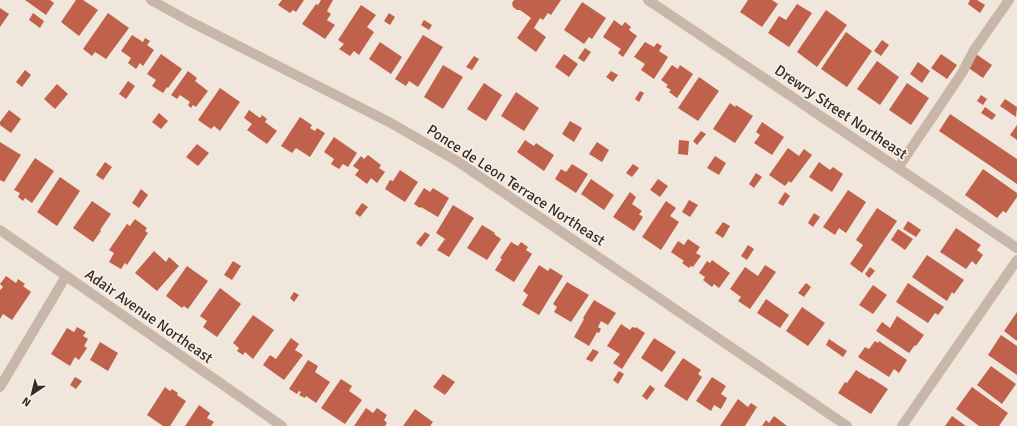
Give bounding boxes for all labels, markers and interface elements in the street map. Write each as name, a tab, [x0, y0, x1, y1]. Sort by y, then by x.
street label: Drewry Street Northeast	[771, 61, 911, 163]
street label: Ponce de Leon Terrace Northeast	[423, 121, 609, 249]
street label: Adair Avenue Northeast	[82, 265, 216, 367]
north arrow	[12, 374, 52, 414]
text: N	[20, 394, 33, 409]

